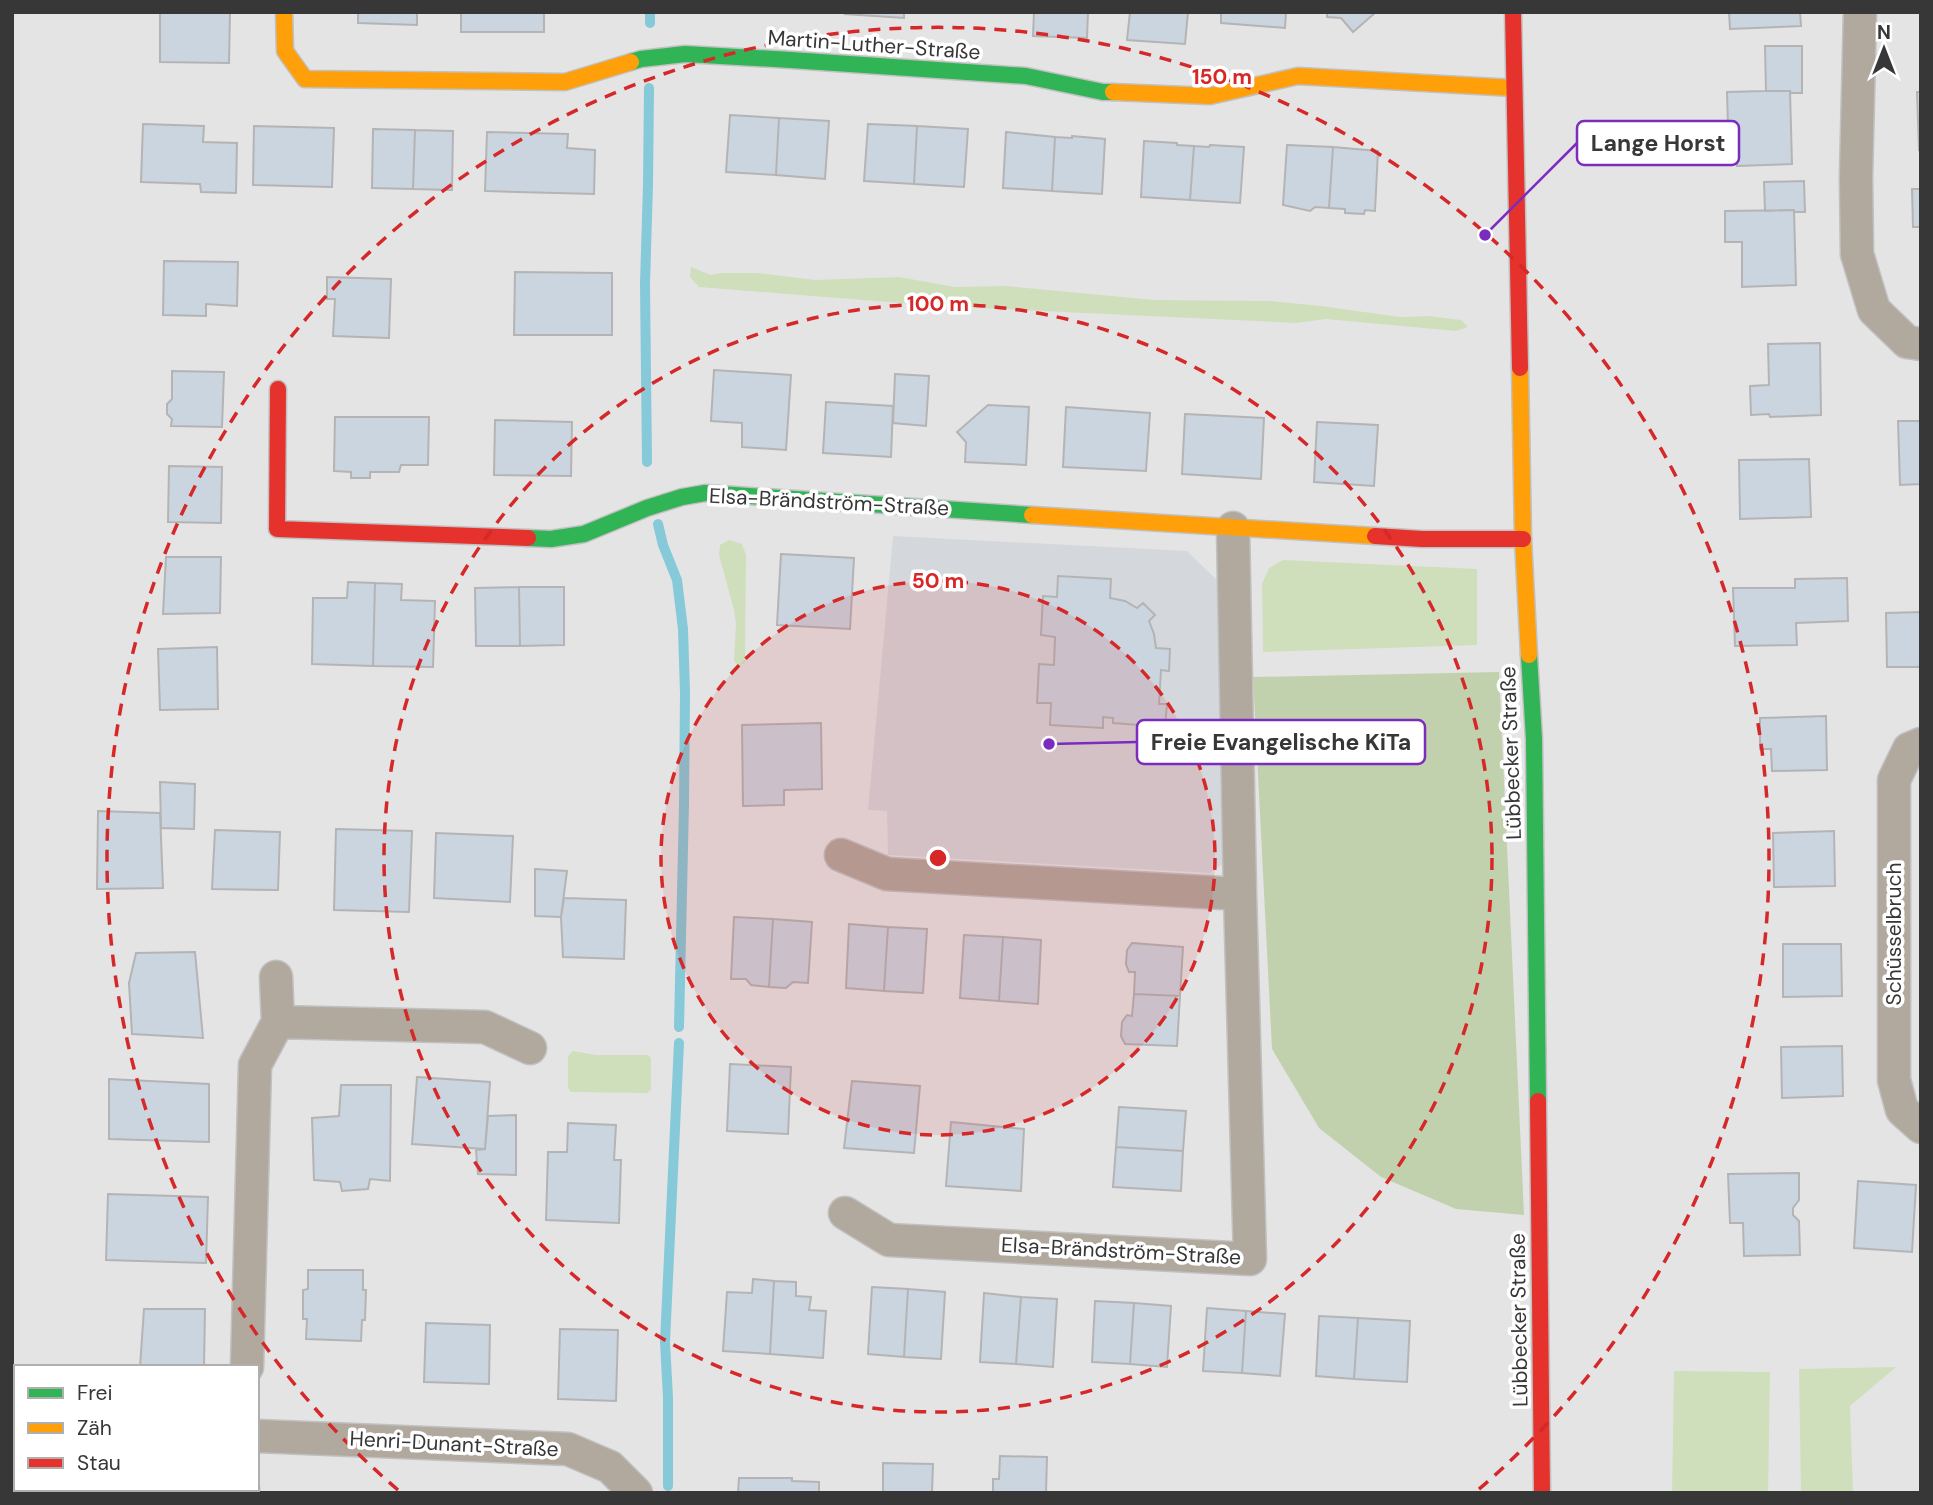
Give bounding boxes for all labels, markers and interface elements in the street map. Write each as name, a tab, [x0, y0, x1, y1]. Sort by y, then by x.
north arrow	[1849, 14, 1919, 84]
text: N	[1877, 20, 1891, 45]
street label: Martin-Luther-Straße	[767, 24, 981, 66]
text: 150 m	[1192, 63, 1252, 91]
callout: Lange Horst	[1577, 121, 1739, 165]
text: Lange Horst	[1591, 128, 1725, 158]
text: 100 m	[907, 290, 969, 318]
street label: Elsa-Brändström-Straße	[708, 482, 950, 522]
text: 50 m	[912, 567, 964, 595]
street label: Lübbecker Straße	[1494, 666, 1528, 840]
callout: Freie Evangelische KiTa	[1137, 720, 1425, 764]
text: Freie Evangelische KiTa	[1151, 727, 1411, 757]
centre of rings	[926, 846, 950, 870]
street label: Schüsselbruch	[1880, 862, 1908, 1006]
street label: Elsa-Brändström-Straße	[1000, 1231, 1242, 1271]
street label: Lübbecker Straße	[1503, 1233, 1535, 1407]
legend	[14, 1365, 259, 1491]
text: Frei	[77, 1379, 113, 1407]
text: Zäh	[77, 1414, 112, 1442]
street label: Henri-Dunant-Straße	[349, 1425, 559, 1463]
text: Stau	[77, 1449, 121, 1477]

